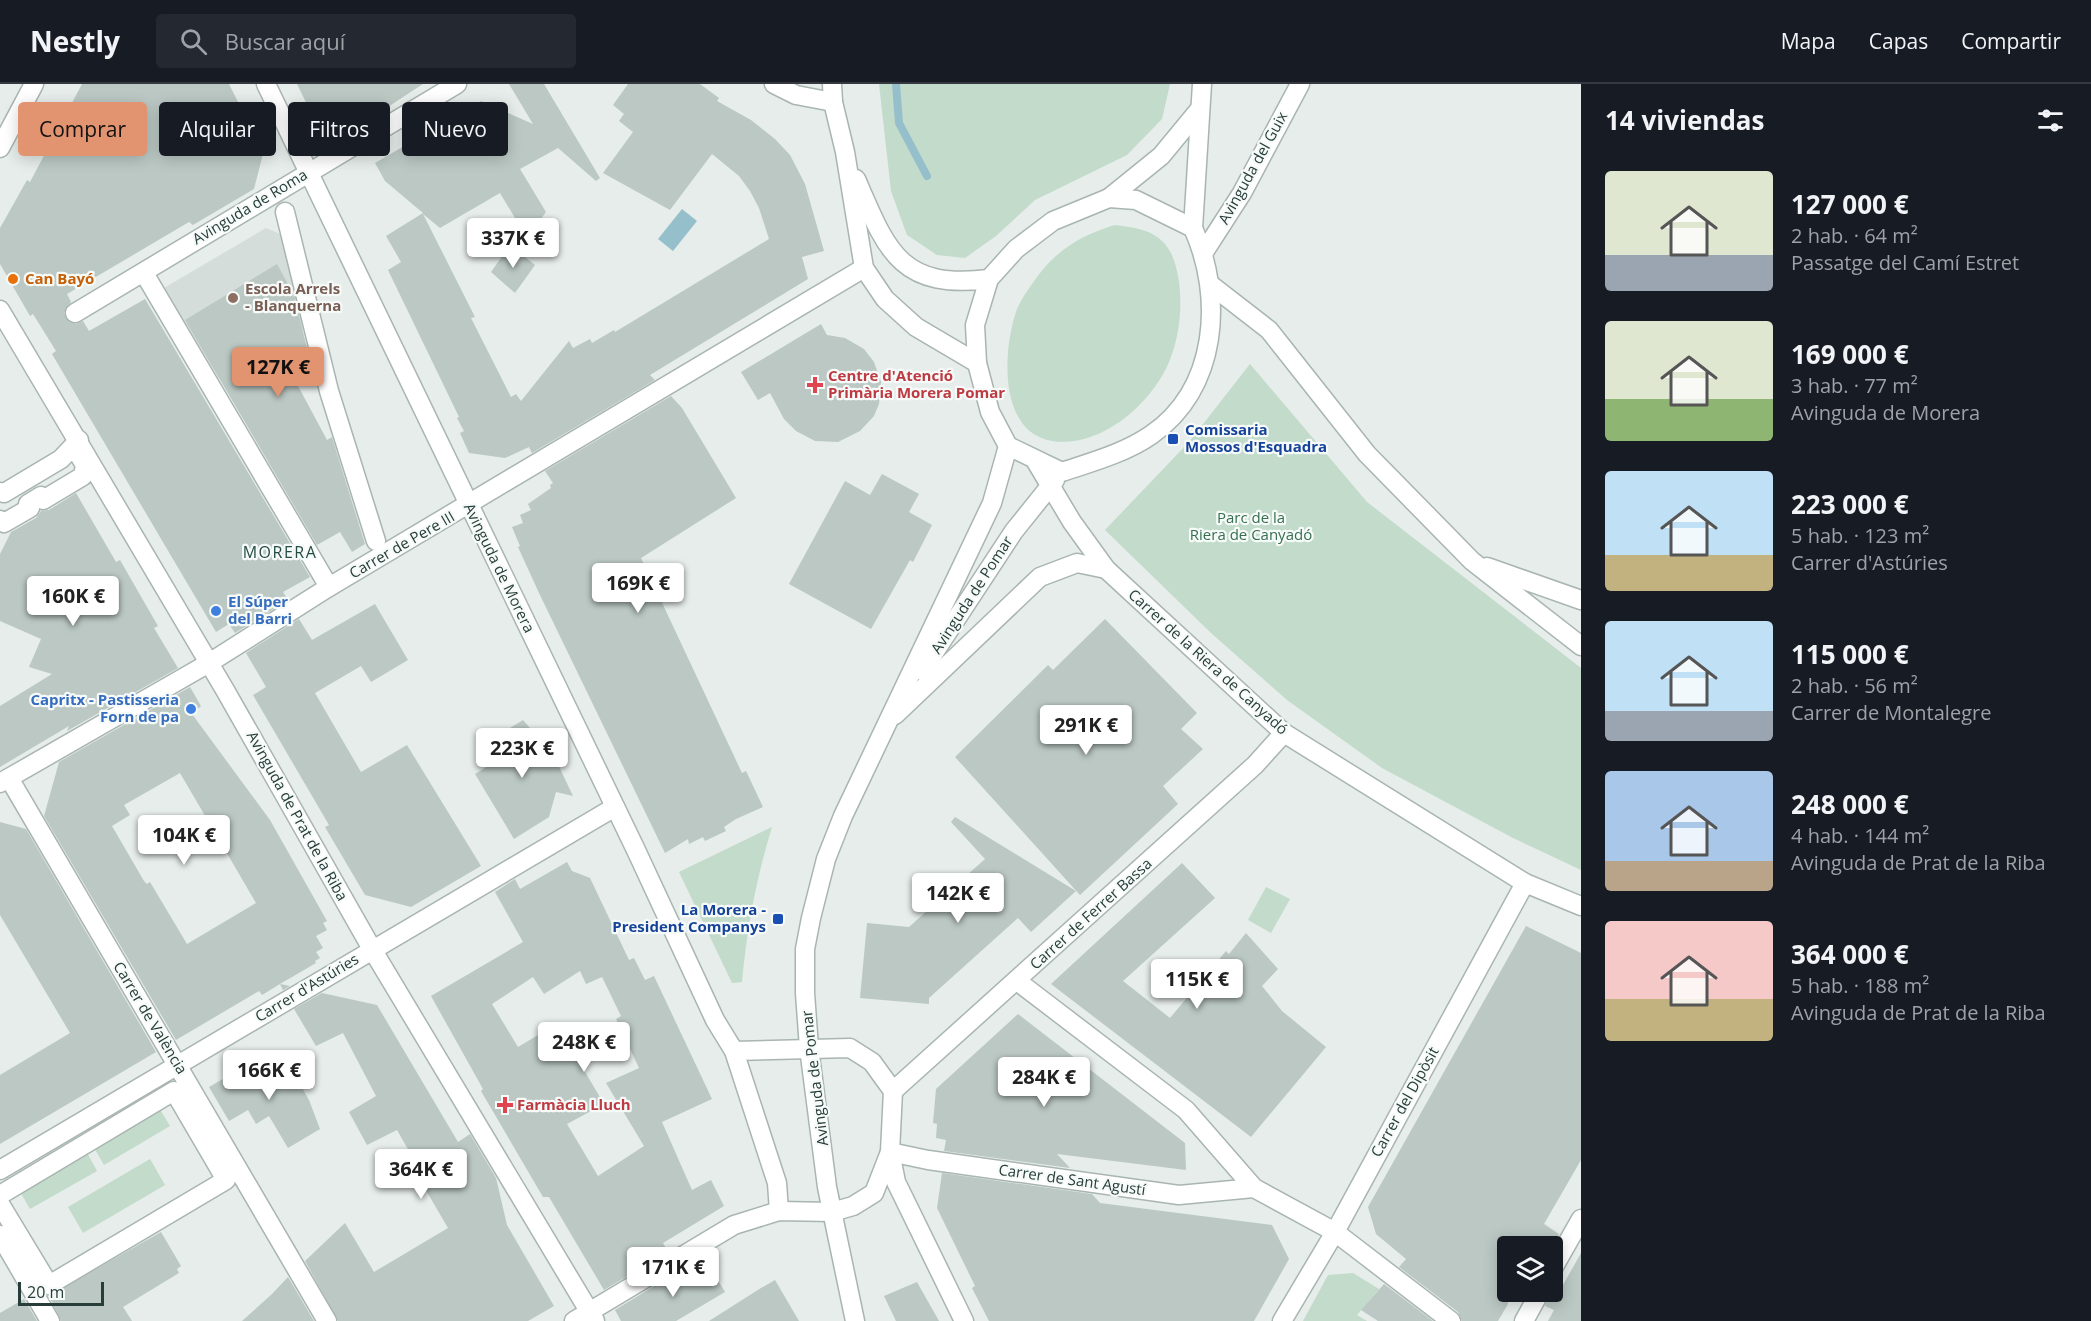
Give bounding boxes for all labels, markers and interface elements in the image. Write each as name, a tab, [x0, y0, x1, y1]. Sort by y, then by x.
search box	[156, 14, 576, 68]
text: Nestly	[30, 22, 120, 60]
icon: search	[177, 25, 210, 58]
text: Buscar aquí	[225, 26, 345, 56]
text: Mapa	[1781, 27, 1836, 55]
text: Capas	[1869, 27, 1928, 55]
text: Compartir	[1961, 27, 2061, 55]
chip: Comprar	[18, 102, 147, 156]
chip: Alquilar	[159, 102, 276, 156]
chip: Filtros	[288, 102, 390, 156]
chip: Nuevo	[402, 102, 508, 156]
text: 14 viviendas	[1605, 102, 1764, 138]
icon: filters	[2034, 104, 2067, 137]
street label: Avinguda del Guix	[1213, 108, 1291, 227]
street label: Avinguda de Roma	[188, 164, 311, 248]
text: 127 000 €	[1791, 186, 1909, 222]
icon: home	[1653, 195, 1725, 267]
pin: 337K €	[464, 218, 562, 269]
text: 2 hab. · 64 m²	[1791, 222, 1918, 249]
text: 337K €	[481, 224, 545, 251]
text: Passatge del Camí Estret	[1791, 249, 2019, 276]
place label: Can Bayó	[25, 268, 94, 288]
marker: Can Bayó	[6, 272, 20, 286]
place label: Escola Arrels - Blanquerna	[245, 278, 341, 315]
marker: Escola Arrels - Blanquerna	[226, 291, 240, 305]
text: 169 000 €	[1791, 336, 1909, 372]
icon: home	[1653, 345, 1725, 417]
pin: 127K €	[229, 347, 327, 398]
text: 127K €	[246, 353, 310, 380]
place label: Centre d'Atenció Primària Morera Pomar	[828, 365, 1005, 402]
text: 3 hab. · 77 m²	[1791, 372, 1918, 399]
marker: Centre d'Atenció Primària Morera Pomar	[806, 376, 824, 394]
text: Avinguda de Morera	[1791, 399, 1980, 426]
place label: Comissaria Mossos d'Esquadra	[1185, 419, 1327, 456]
marker: Comissaria Mossos d'Esquadra	[1166, 432, 1180, 446]
text: 223 000 €	[1791, 486, 1909, 522]
icon: home	[1653, 495, 1725, 567]
street label: Avinguda de Morera	[460, 499, 540, 636]
street label: Carrer de Pere III	[345, 506, 458, 582]
park label: Parc de la Riera de Canyadó	[1190, 507, 1312, 544]
text: 5 hab. · 123 m²	[1791, 522, 1929, 549]
street label: Avinguda de Pomar	[926, 532, 1017, 657]
district label: MORERA	[243, 541, 317, 563]
text: Carrer d'Astúries	[1791, 549, 1948, 576]
pin: 169K €	[589, 563, 687, 614]
text: 169K €	[606, 569, 670, 596]
pin: 160K €	[24, 576, 122, 627]
text: 160K €	[41, 582, 105, 609]
street label: Carrer de la Riera de Canyadó	[1125, 584, 1293, 738]
place label: El Súper del Barri	[228, 591, 292, 628]
marker: El Súper del Barri	[209, 604, 223, 618]
text: 115 000 €	[1791, 636, 1909, 672]
icon: home	[1653, 645, 1725, 717]
text: 2 hab. · 56 m²	[1791, 672, 1918, 699]
place label: Capritx - Pastisseria Forn de pa	[30, 689, 179, 726]
text: Carrer de Montalegre	[1791, 699, 1991, 726]
marker: Capritx - Pastisseria Forn de pa	[184, 702, 198, 716]
pin: 291K €	[1037, 705, 1135, 756]
text: 291K €	[1054, 711, 1118, 738]
street label: Avinguda de Prat de la Riba	[243, 727, 353, 904]
pin: 223K €	[473, 728, 571, 779]
text: 223K €	[490, 734, 554, 761]
text: 248 000 €	[1791, 786, 1909, 822]
icon: home	[1653, 795, 1725, 867]
pin: 104K €	[135, 815, 233, 866]
text: 104K €	[152, 821, 216, 848]
text: 4 hab. · 144 m²	[1791, 822, 1929, 849]
text: Avinguda de Prat de la Riba	[1791, 849, 2046, 876]
street label: Carrer de Ferrer Bassa	[1025, 853, 1156, 973]
pin: 142K €	[909, 873, 1007, 924]
text: 142K €	[926, 879, 990, 906]
place label: La Morera - President Companys	[612, 899, 766, 936]
marker: La Morera - President Companys	[771, 912, 785, 926]
text: 364 000 €	[1791, 936, 1909, 972]
icon: home	[1653, 945, 1725, 1017]
street label: Carrer d'Astúries	[251, 948, 362, 1026]
street label: Carrer de València	[109, 957, 192, 1077]
pin: 115K €	[1148, 959, 1246, 1010]
text: 115K €	[1165, 965, 1229, 992]
text: 5 hab. · 188 m²	[1791, 972, 1929, 999]
text: Avinguda de Prat de la Riba	[1791, 999, 2046, 1026]
street label: Avinguda de Pomar	[796, 1009, 832, 1147]
pin: 248K €	[535, 1022, 633, 1073]
text: 248K €	[552, 1028, 616, 1055]
street label: Carrer del Dipòsit	[1366, 1043, 1443, 1160]
pin: 166K €	[220, 1050, 318, 1101]
text: 166K €	[237, 1056, 301, 1083]
pin: 284K €	[995, 1057, 1093, 1108]
text: 284K €	[1012, 1063, 1076, 1090]
place label: Farmàcia Lluch	[517, 1094, 631, 1114]
marker: Farmàcia Lluch	[498, 1098, 512, 1112]
pin: 364K €	[372, 1149, 470, 1200]
text: 364K €	[389, 1155, 453, 1182]
street label: Carrer de Sant Agustí	[997, 1159, 1148, 1199]
map controls	[1497, 1236, 1563, 1302]
button: layers	[1497, 1236, 1563, 1302]
pin: 171K €	[624, 1247, 722, 1298]
text: 171K €	[641, 1253, 705, 1280]
scale bar	[18, 1279, 104, 1306]
text: 20 m	[27, 1281, 64, 1303]

